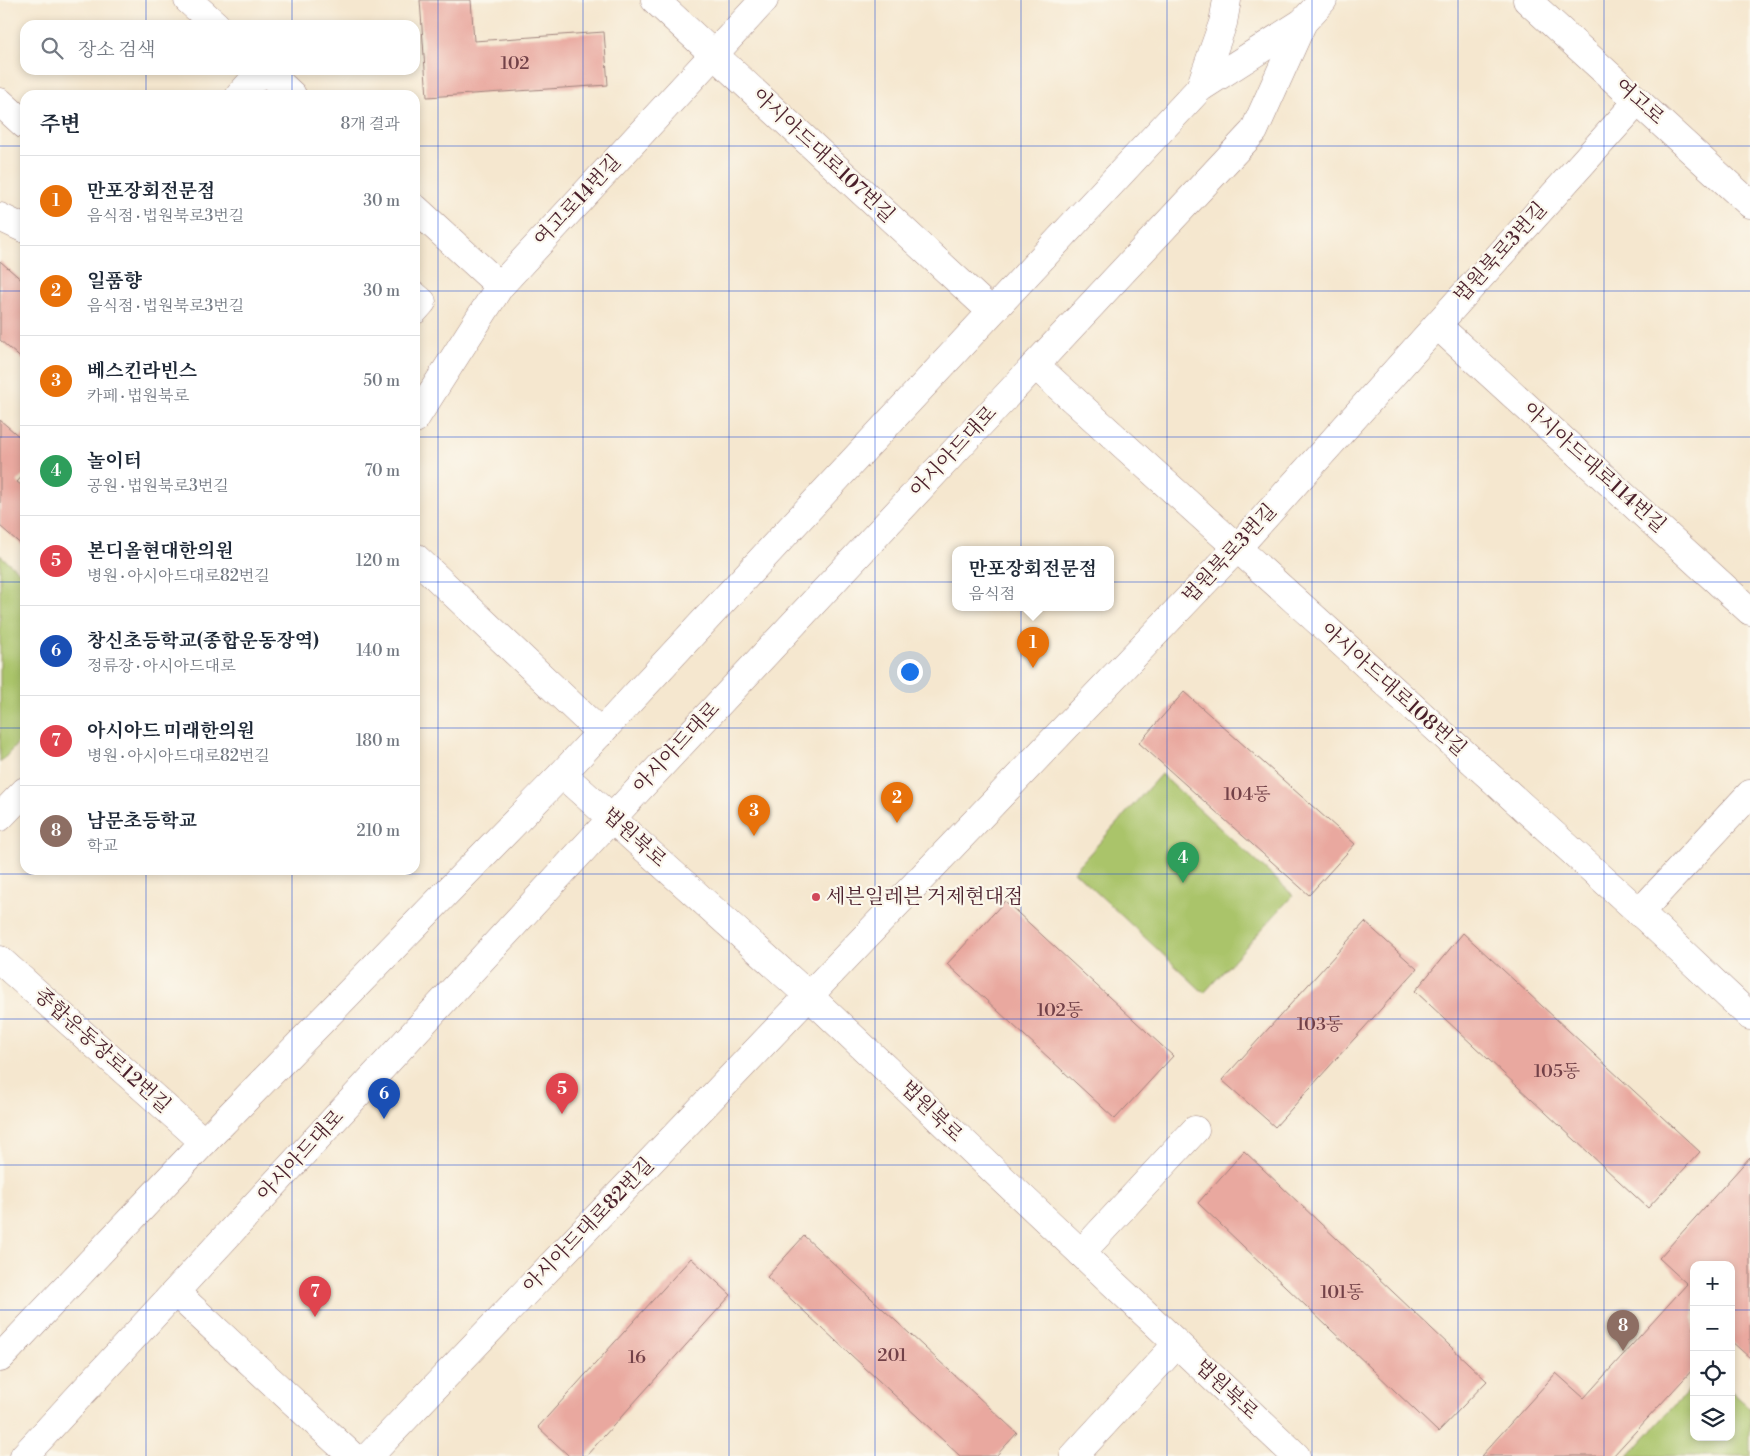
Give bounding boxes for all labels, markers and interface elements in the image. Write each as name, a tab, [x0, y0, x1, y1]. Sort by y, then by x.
search box	[20, 20, 420, 75]
icon: search	[38, 34, 66, 62]
text: 장소 검색	[78, 38, 155, 62]
house number: 102	[500, 52, 530, 75]
street label: 여고로	[1609, 73, 1669, 131]
street label: 아시아드대로107번길	[747, 84, 899, 228]
text: 주변	[40, 112, 81, 138]
text: 8개 결과	[341, 114, 400, 134]
street label: 여고로14번길	[529, 150, 627, 252]
text: 만포장회전문점	[87, 179, 215, 203]
text: 1	[52, 191, 60, 211]
text: 30 m	[363, 191, 400, 211]
street label: 법원북로3번길	[1449, 197, 1553, 309]
text: 음식점 · 법원북로3번길	[87, 206, 244, 226]
text: 일품향	[87, 269, 142, 293]
text: 2	[51, 281, 61, 301]
text: 30 m	[363, 281, 400, 301]
text: 음식점 · 법원북로3번길	[87, 296, 244, 316]
text: 베스킨라빈스	[87, 359, 197, 383]
text: 3	[51, 371, 61, 391]
text: 50 m	[363, 371, 400, 391]
text: 카페 · 법원북로	[87, 386, 189, 406]
street label: 아시아드대로114번길	[1517, 397, 1671, 539]
street label: 아시아드대로	[905, 401, 1003, 503]
text: 놀이터	[87, 449, 142, 473]
text: 4	[51, 461, 61, 481]
text: 70 m	[364, 461, 400, 481]
text: 공원 · 법원북로3번길	[87, 476, 229, 496]
street label: 법원북로3번길	[1178, 499, 1282, 609]
text: 본디올현대한의원	[87, 539, 234, 563]
popup	[952, 546, 1114, 611]
text: 5	[51, 551, 61, 571]
text: 120 m	[356, 551, 400, 571]
text: 만포장회전문점	[969, 557, 1097, 581]
text: 병원 · 아시아드대로82번길	[87, 566, 270, 586]
text: 음식점	[969, 584, 1015, 604]
street label: 아시아드대로108번길	[1315, 618, 1471, 762]
pin: 1	[1017, 627, 1049, 668]
text: 창신초등학교(종합운동장역)	[87, 629, 319, 653]
text: 6	[51, 641, 61, 661]
text: 140 m	[356, 641, 400, 661]
text: 정류장 · 아시아드대로	[87, 656, 235, 676]
your location	[897, 659, 923, 685]
street label: 아시아드대로	[628, 697, 726, 799]
text: 아시아드 미래한의원	[87, 719, 255, 743]
text: 7	[51, 731, 61, 751]
text: 180 m	[356, 731, 400, 751]
text: 병원 · 아시아드대로82번길	[87, 746, 270, 766]
pin: 2	[881, 782, 913, 823]
house number: 104동	[1223, 783, 1271, 806]
pin: 3	[738, 795, 770, 836]
street label: 법원북로	[597, 803, 671, 873]
text: 남문초등학교	[87, 809, 197, 833]
text: 8	[51, 821, 61, 841]
text: 210 m	[356, 821, 400, 841]
text: 학교	[87, 836, 118, 856]
pin: 4	[1167, 842, 1199, 883]
place label: 세븐일레븐 거제현대점	[826, 885, 1023, 910]
marker: 세븐일레븐 거제현대점	[810, 891, 822, 903]
street label: 종합운동장로12번길	[29, 983, 175, 1119]
house number: 102동	[1037, 999, 1083, 1022]
house number: 103동	[1297, 1013, 1343, 1036]
house number: 105동	[1534, 1060, 1580, 1083]
pin: 5	[546, 1073, 578, 1114]
street label: 법원북로	[895, 1076, 967, 1148]
pin: 6	[368, 1078, 400, 1119]
street label: 아시아드대로	[252, 1105, 350, 1207]
street label: 아시아드대로82번길	[518, 1153, 660, 1299]
map controls	[1690, 1261, 1735, 1441]
button: +	[1690, 1261, 1735, 1306]
pin: 7	[299, 1276, 331, 1317]
house number: 101동	[1320, 1281, 1364, 1304]
button: −	[1690, 1306, 1735, 1351]
pin: 8	[1607, 1310, 1639, 1351]
house number: 201	[877, 1344, 907, 1367]
house number: 16	[628, 1346, 646, 1369]
button: locate	[1690, 1351, 1735, 1396]
street label: 법원북로	[1189, 1355, 1263, 1425]
button: layers	[1690, 1396, 1735, 1441]

